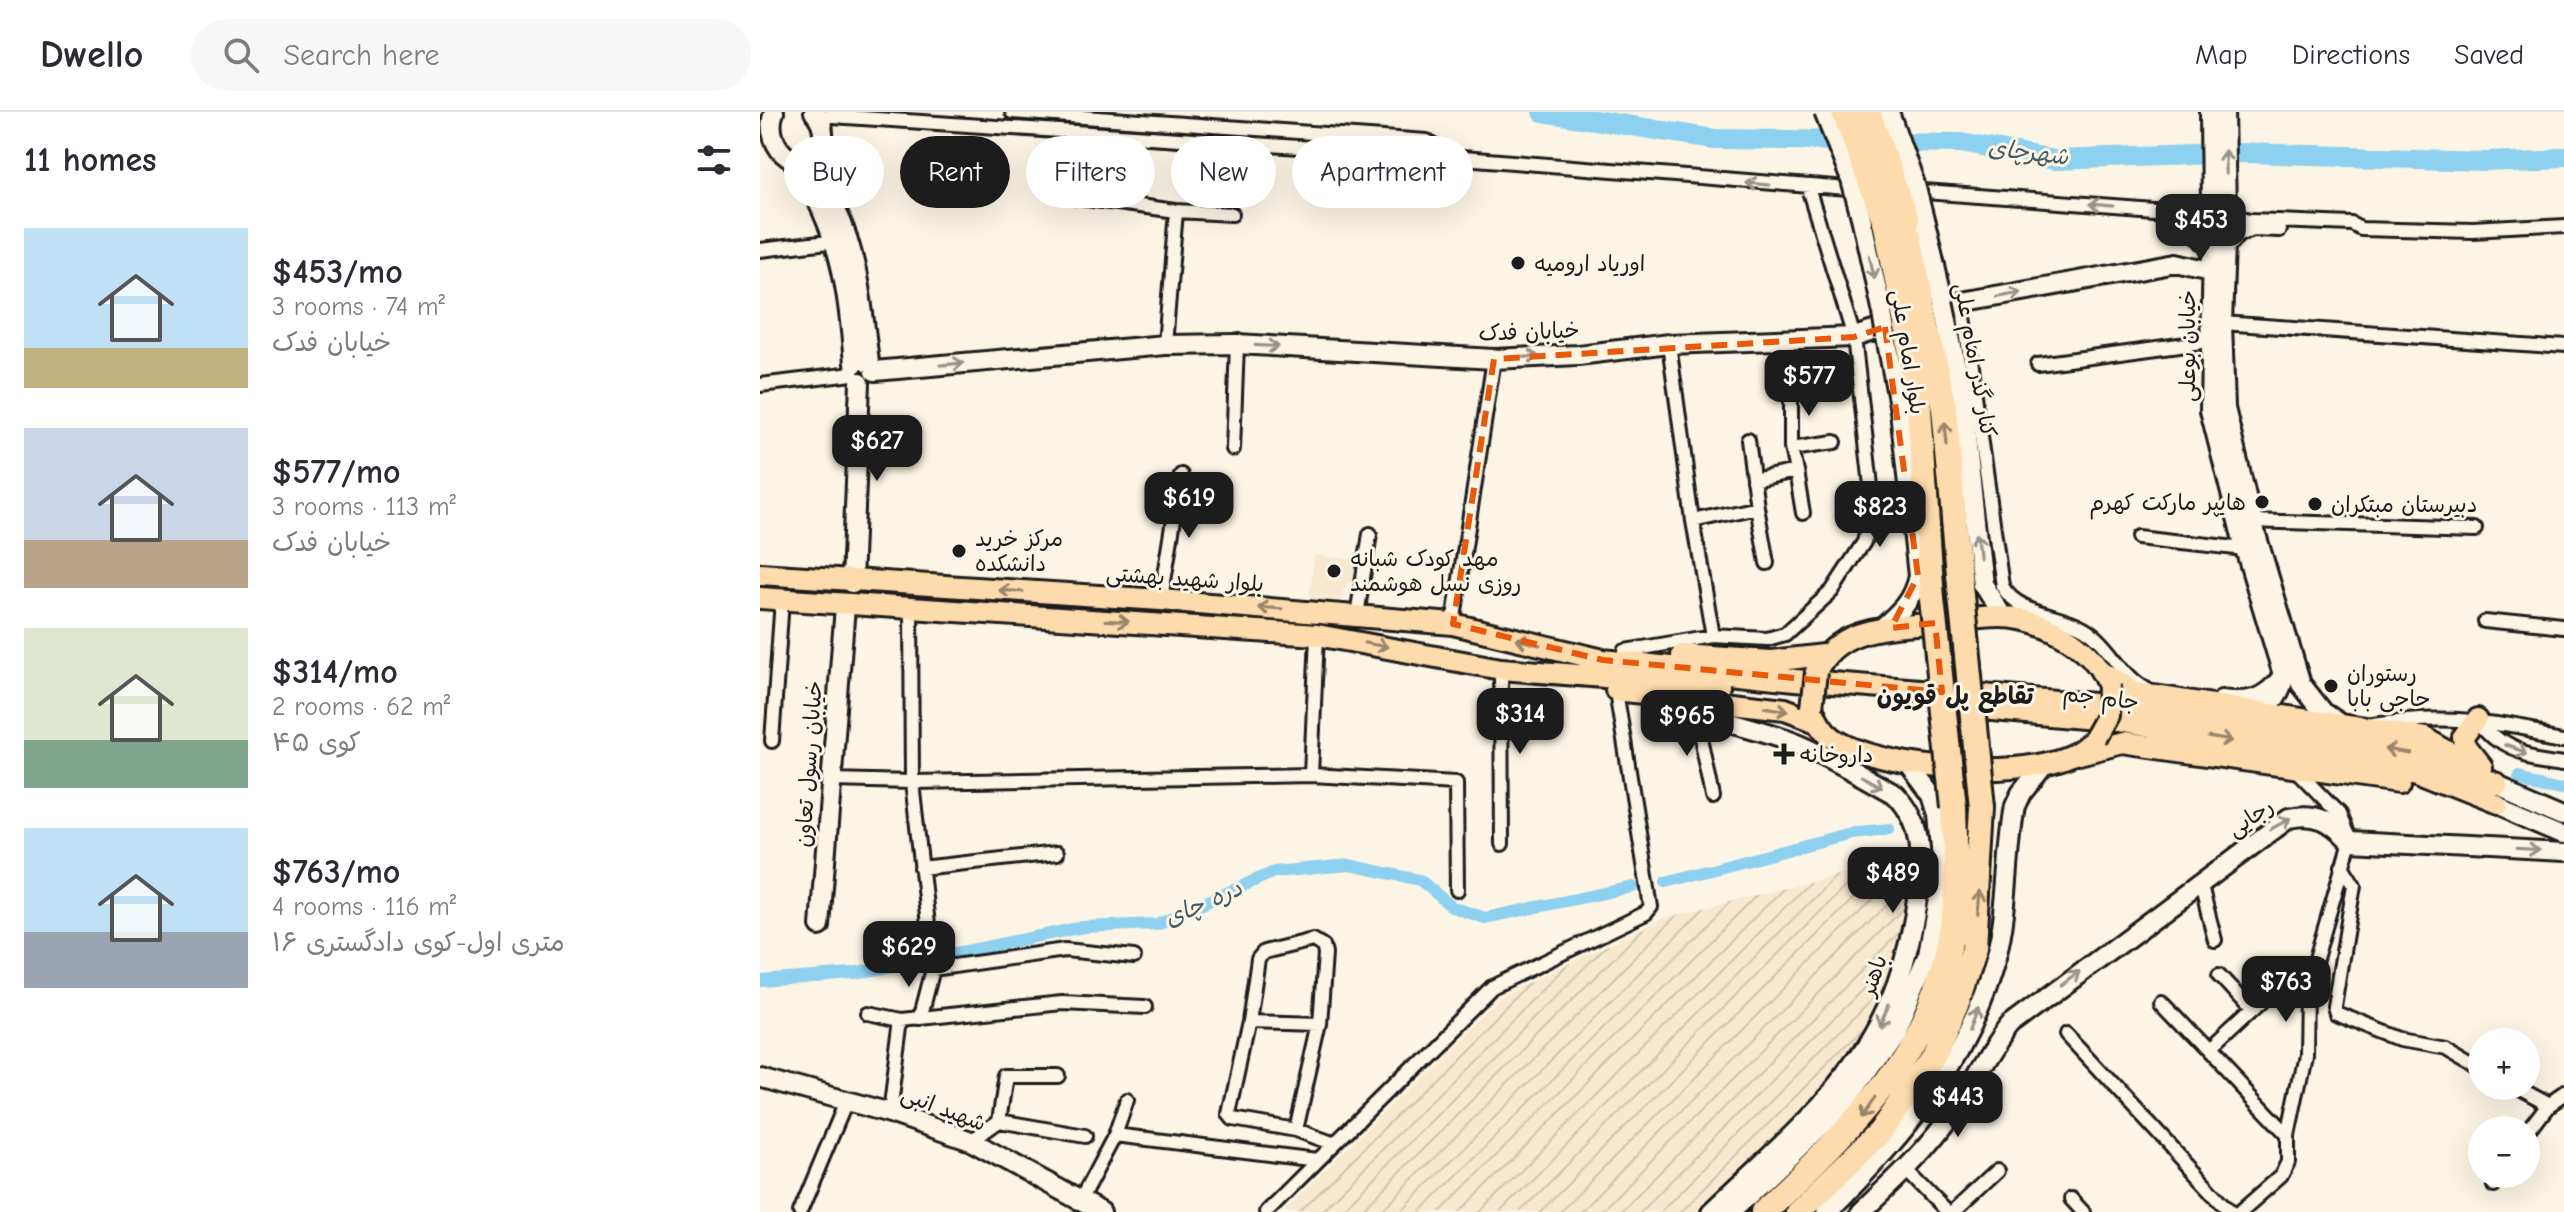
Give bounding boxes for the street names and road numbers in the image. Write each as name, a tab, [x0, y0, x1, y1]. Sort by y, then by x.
street label: کنار گذر امام علی	[1946, 281, 2001, 440]
street label: بلوار امام علی	[1882, 288, 1931, 417]
street label: خیابان بوعلی	[2175, 290, 2202, 402]
street label: خیابان فدک	[1478, 317, 1580, 347]
street label: بلوار شهید بهشتی	[1105, 561, 1265, 598]
street label: خیابان رسول تعاون	[790, 680, 828, 848]
street label: جام جم	[2061, 680, 2140, 719]
street label: رجایی	[2223, 793, 2279, 843]
street label: باهنر	[1854, 952, 1893, 1001]
street label: شهید انبی	[897, 1081, 990, 1138]

